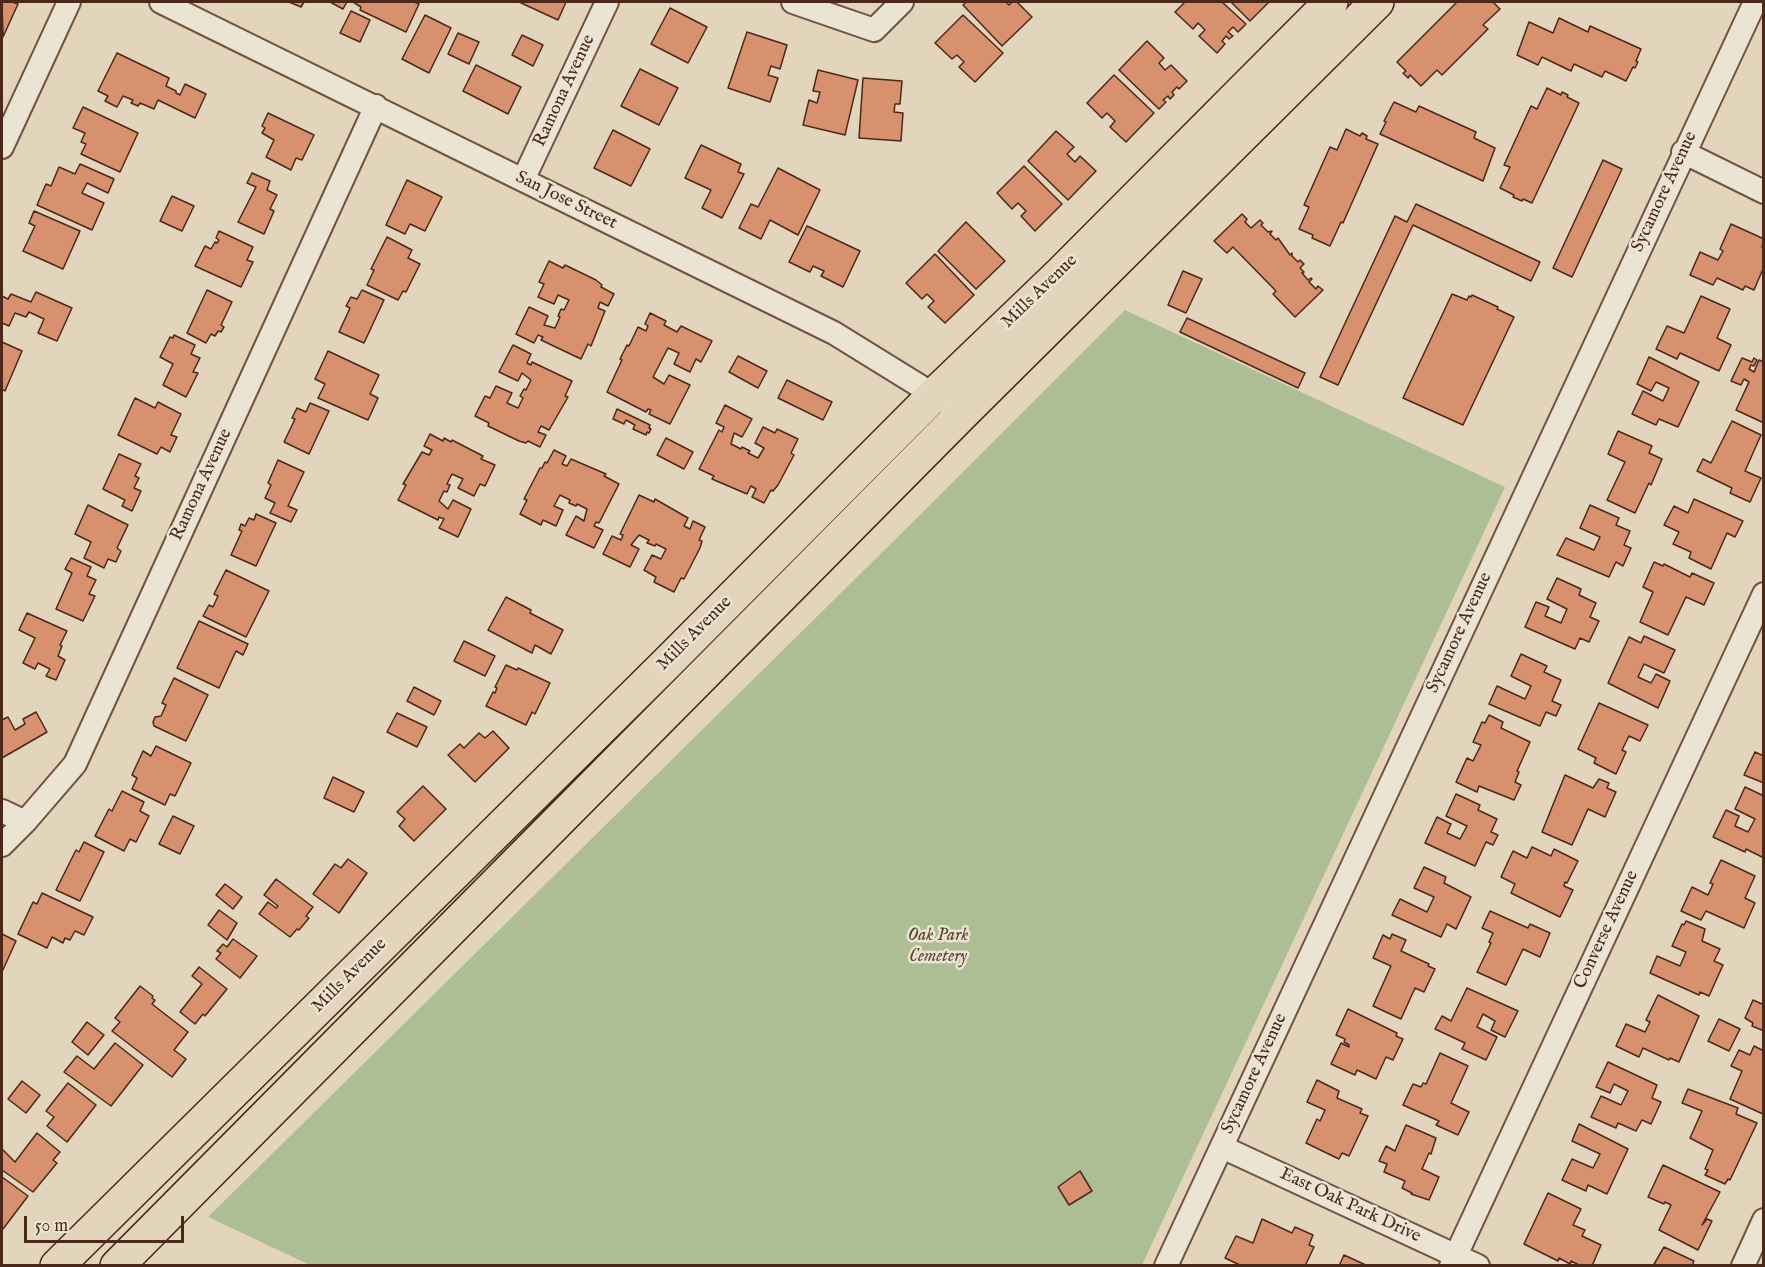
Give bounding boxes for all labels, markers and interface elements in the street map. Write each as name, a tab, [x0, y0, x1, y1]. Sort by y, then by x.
street label: Ramona Avenue	[530, 32, 600, 150]
street label: Sycamore Avenue	[1628, 128, 1702, 256]
street label: San Jose Street	[512, 167, 620, 235]
street label: Mills Avenue	[998, 251, 1082, 333]
street label: Ramona Avenue	[167, 426, 237, 544]
street label: Sycamore Avenue	[1423, 569, 1497, 697]
street label: Mills Avenue	[653, 592, 737, 676]
street label: Converse Avenue	[1570, 867, 1644, 993]
park label: Oak Park Cemetery	[908, 925, 968, 968]
street label: Mills Avenue	[308, 934, 392, 1018]
street label: Sycamore Avenue	[1218, 1010, 1292, 1138]
street label: East Oak Park Drive	[1276, 1164, 1424, 1248]
scale bar	[27, 1204, 188, 1242]
text: 50 m	[35, 1215, 68, 1238]

